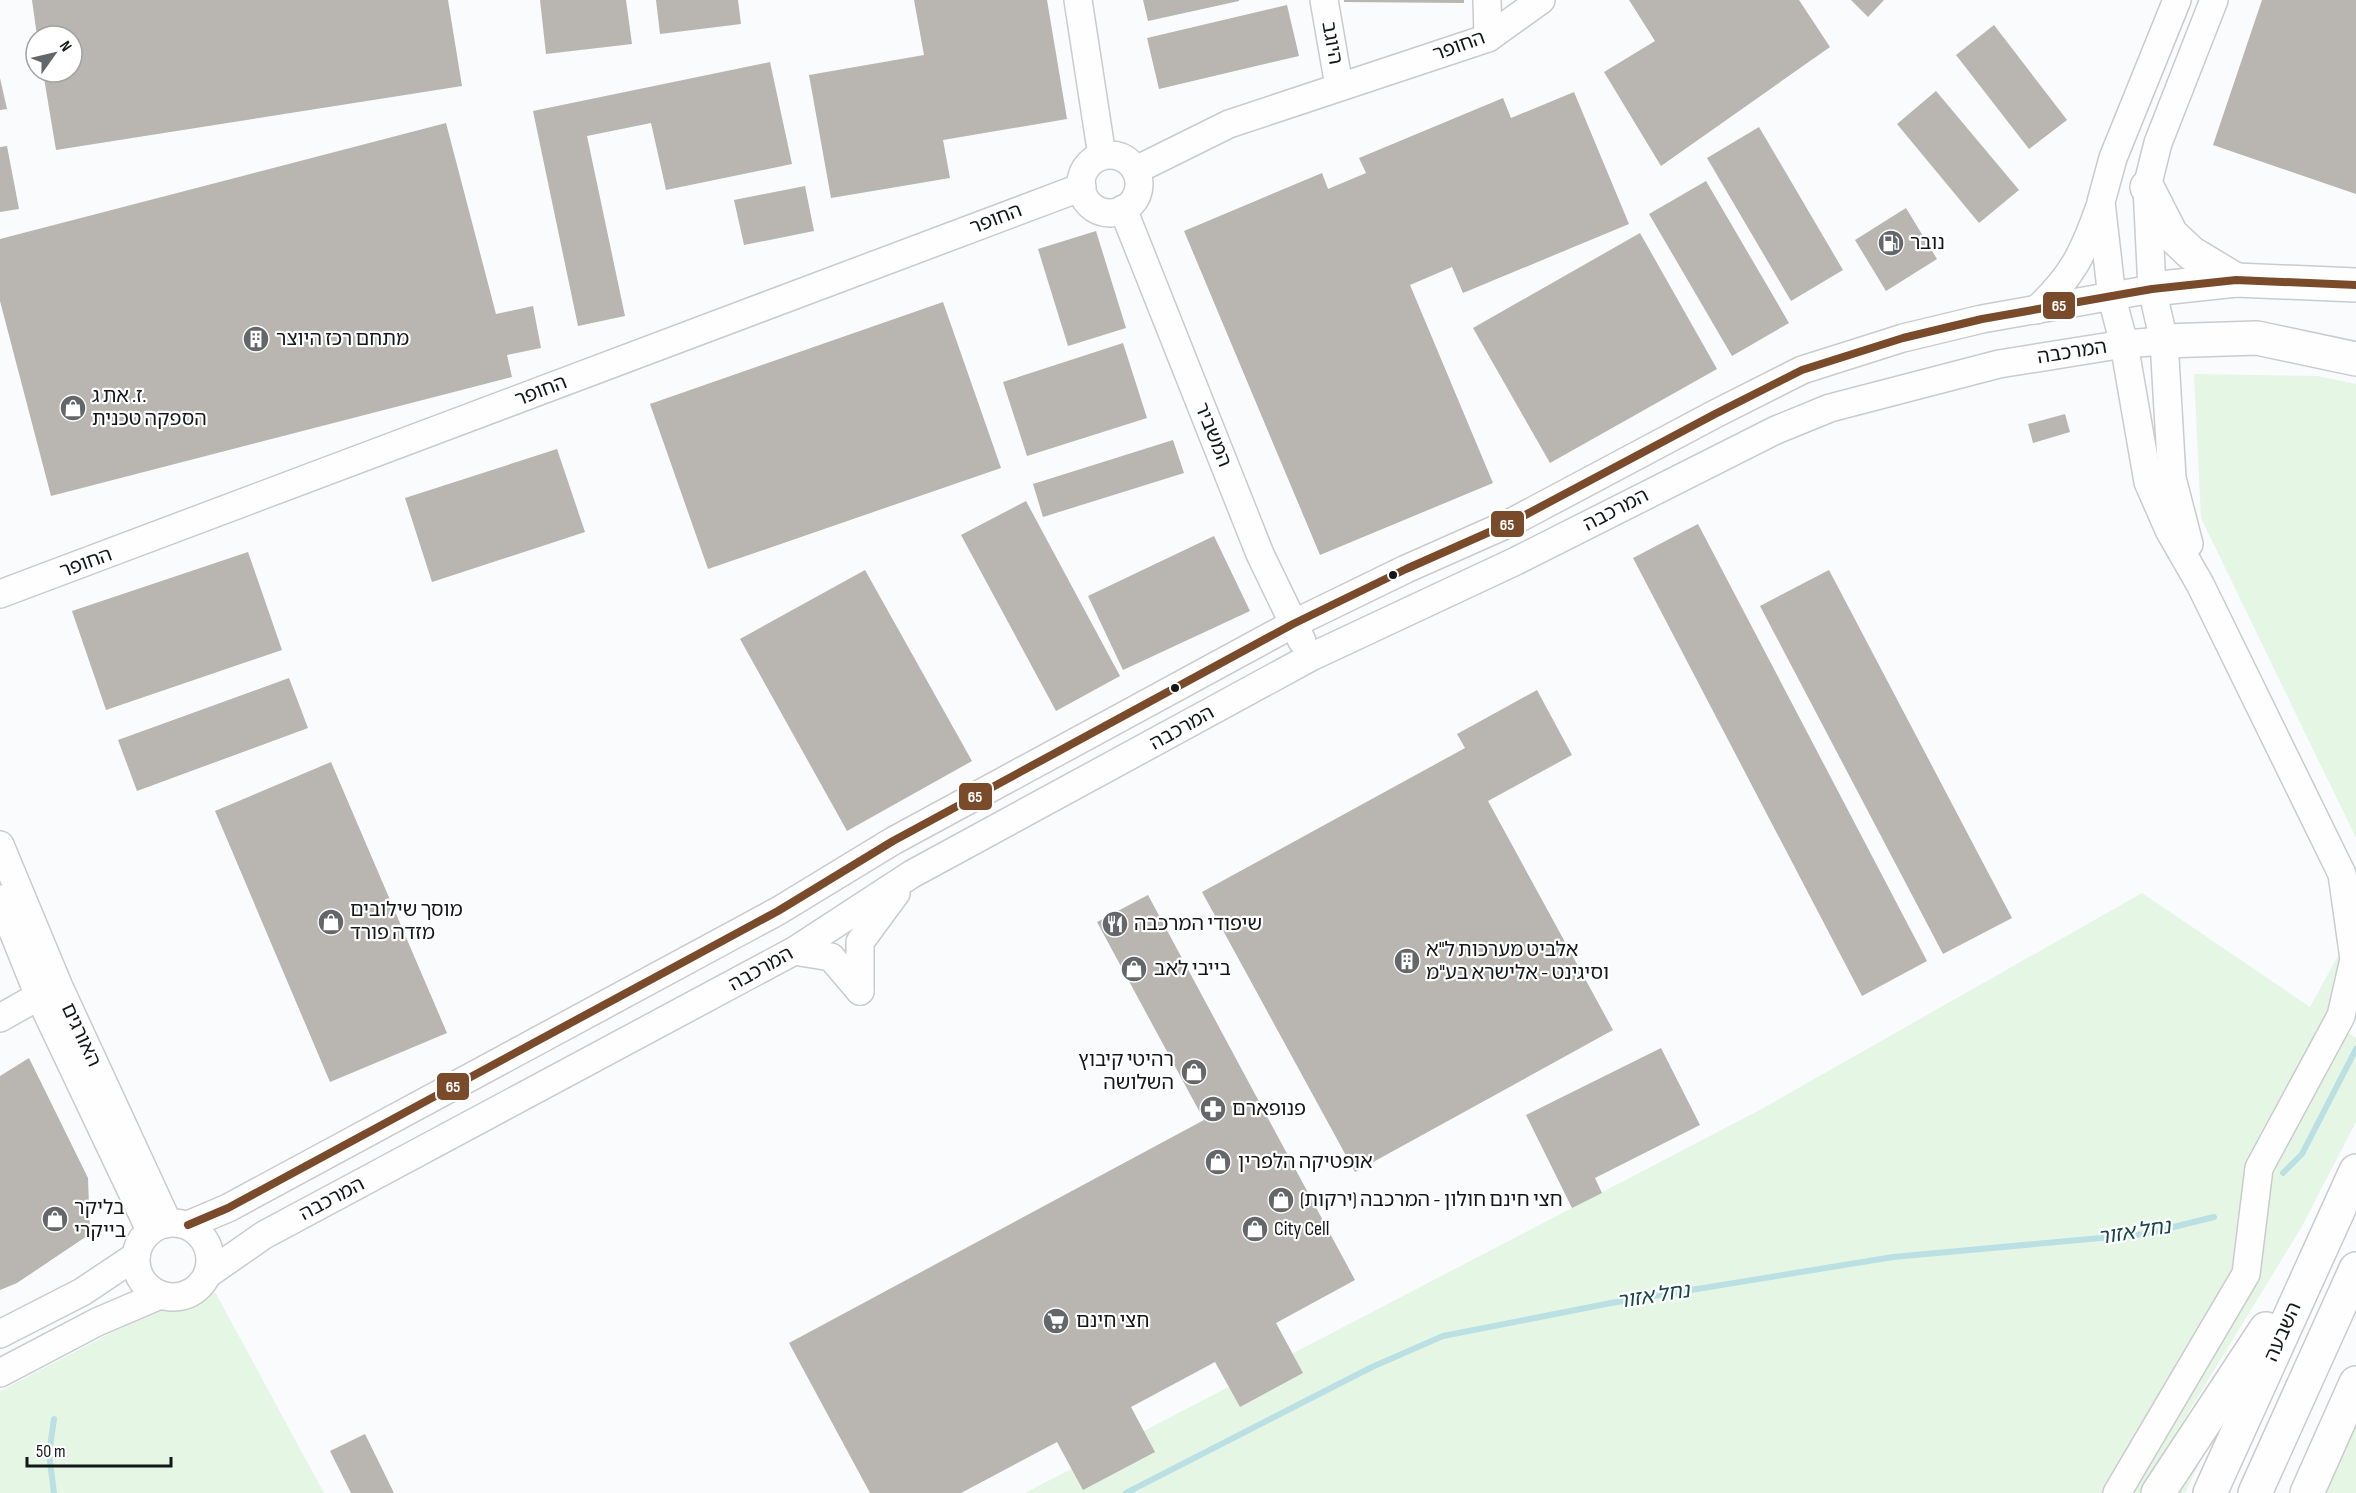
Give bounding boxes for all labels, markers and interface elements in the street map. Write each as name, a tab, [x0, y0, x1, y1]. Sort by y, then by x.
street label: היוגב	[1316, 20, 1348, 66]
north arrow	[24, 24, 84, 84]
street label: החופר	[1430, 26, 1488, 66]
text: N	[55, 38, 75, 55]
street label: החופר	[967, 198, 1025, 240]
fuel station icon: נובר	[1876, 228, 1906, 258]
place label: נובר	[1910, 231, 1945, 255]
line badge: 65	[2042, 291, 2076, 320]
text: 65	[2052, 297, 2066, 316]
building icon: מתחם רכז היוצר	[241, 324, 271, 354]
place label: מתחם רכז היוצר	[276, 327, 409, 351]
street label: המרכבה	[2035, 335, 2109, 369]
street label: החופר	[512, 370, 570, 412]
place label: ז. את ג. הספקה טכנית	[92, 384, 207, 431]
shop icon: ז. את ג. הספקה טכנית	[58, 393, 88, 423]
street label: המשביר	[1189, 399, 1237, 471]
street label: המרכבה	[1579, 483, 1653, 537]
line badge: 65	[1490, 510, 1525, 538]
text: 65	[1500, 516, 1514, 535]
street label: החופר	[57, 543, 115, 583]
unlabelled marker	[1387, 569, 1399, 581]
unlabelled marker	[1169, 682, 1181, 694]
street label: המרכבה	[1146, 701, 1218, 755]
line badge: 65	[958, 782, 993, 811]
text: 65	[968, 788, 982, 807]
place label: מוסך שילובים מזדה פורד	[350, 898, 463, 945]
shop icon: מוסך שילובים מזדה פורד	[316, 907, 346, 937]
restaurant icon: שיפודי המרכבה	[1100, 909, 1130, 939]
place label: שיפודי המרכבה	[1134, 912, 1262, 936]
place label: אלביט מערכות ל"א וסיגינט - אלישרא בע"מ	[1426, 938, 1609, 985]
street label: המרכבה	[725, 942, 797, 996]
building icon: אלביט מערכות ל"א וסיגינט - אלישרא בע"מ	[1392, 946, 1422, 976]
shop icon: בייבי לאב	[1119, 954, 1149, 984]
place label: בייבי לאב	[1154, 957, 1231, 981]
street label: האורגים	[56, 999, 106, 1071]
place label: רהיטי קיבוץ השלושה	[1078, 1048, 1174, 1095]
shop icon: רהיטי קיבוץ השלושה	[1179, 1057, 1209, 1087]
line badge: 65	[436, 1072, 470, 1101]
text: 65	[446, 1078, 460, 1097]
pharmacy icon: פנופארם	[1198, 1094, 1228, 1124]
place label: פנופארם	[1232, 1097, 1306, 1121]
shop icon: אופטיקה הלפרין	[1203, 1147, 1233, 1177]
place label: אופטיקה הלפרין	[1238, 1150, 1373, 1174]
street label: המרכבה	[295, 1172, 369, 1226]
shop icon: חצי חינם חולון - המרכבה (ירקות)	[1266, 1185, 1296, 1215]
place label: חצי חינם חולון - המרכבה (ירקות)	[1300, 1188, 1563, 1212]
place label: בליקר בייקרי	[74, 1196, 126, 1243]
shop icon: בליקר בייקרי	[40, 1204, 70, 1234]
shop icon: City Cell	[1240, 1214, 1270, 1244]
water label: נחל אזור	[2096, 1214, 2174, 1250]
place label: City Cell	[1274, 1217, 1329, 1241]
water label: נחל אזור	[1615, 1278, 1693, 1314]
street label: השבעה	[2259, 1299, 2307, 1365]
supermarket icon: חצי חינם	[1041, 1306, 1071, 1336]
place label: חצי חינם	[1076, 1309, 1149, 1333]
scale bar	[27, 1430, 171, 1468]
text: 50 m	[36, 1441, 66, 1462]

